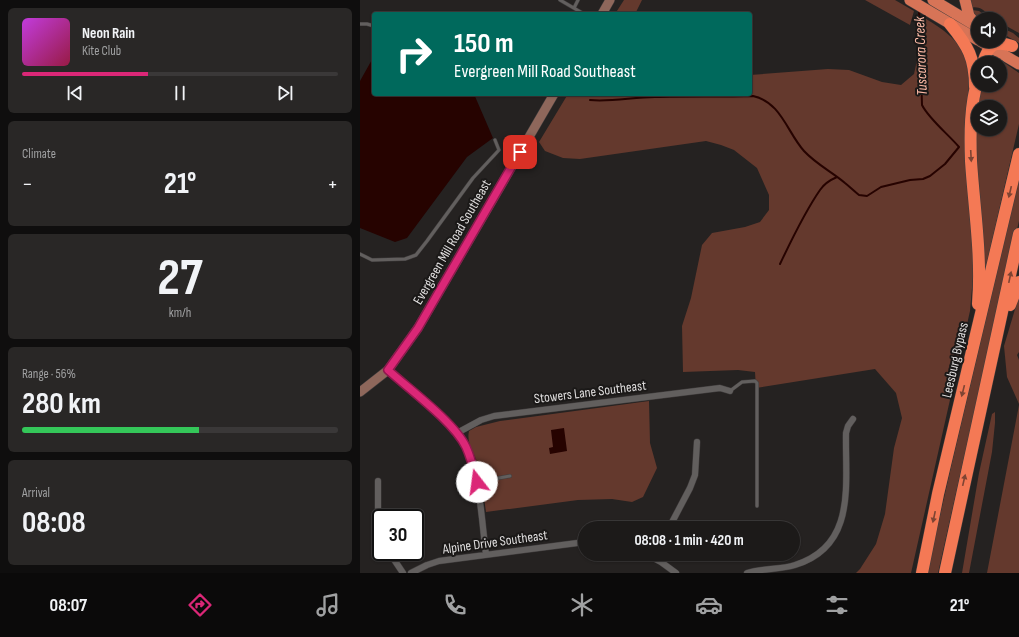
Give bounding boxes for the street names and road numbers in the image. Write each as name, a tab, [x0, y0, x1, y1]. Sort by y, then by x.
street label: Evergreen Mill Road Southeast	[409, 177, 495, 307]
street label: Leesburg Bypass	[938, 321, 972, 399]
street label: Stowers Lane Southeast	[533, 377, 647, 407]
street label: Alpine Drive Southeast	[440, 526, 549, 558]

